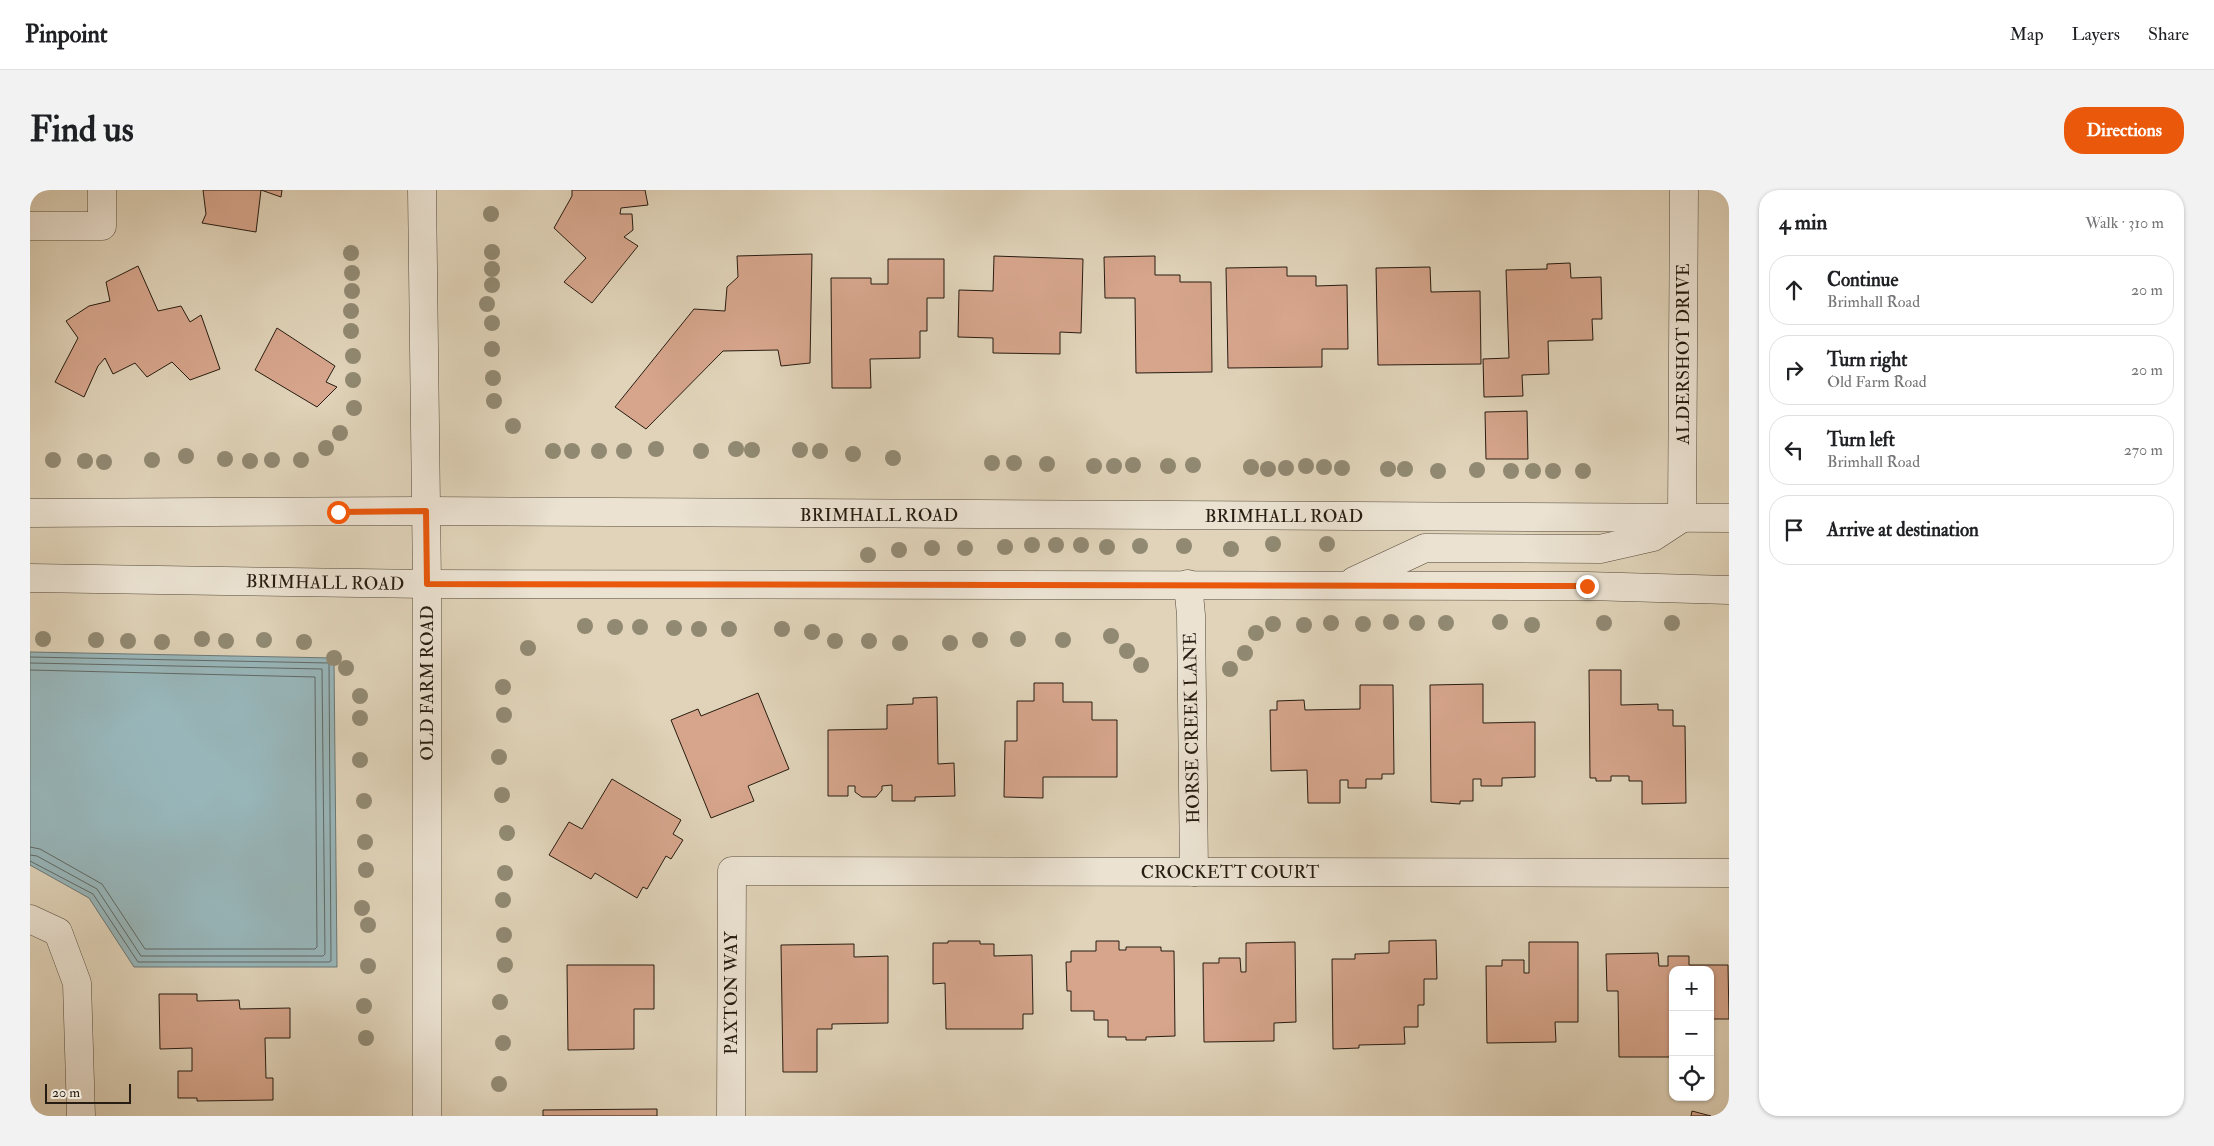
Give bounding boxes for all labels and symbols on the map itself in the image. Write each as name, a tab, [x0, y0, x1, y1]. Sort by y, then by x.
street label: ALDERSHOT DRIVE	[1672, 263, 1695, 446]
route start	[327, 501, 350, 524]
street label: BRIMHALL ROAD	[800, 504, 958, 527]
street label: BRIMHALL ROAD	[1205, 505, 1363, 528]
street label: BRIMHALL ROAD	[246, 570, 404, 596]
route end	[1576, 575, 1599, 598]
street label: OLD FARM ROAD	[416, 605, 439, 761]
street label: HORSE CREEK LANE	[1179, 632, 1205, 824]
street label: CROCKETT COURT	[1141, 861, 1320, 884]
street label: PAXTON WAY	[720, 931, 743, 1055]
scale bar	[45, 1081, 131, 1104]

